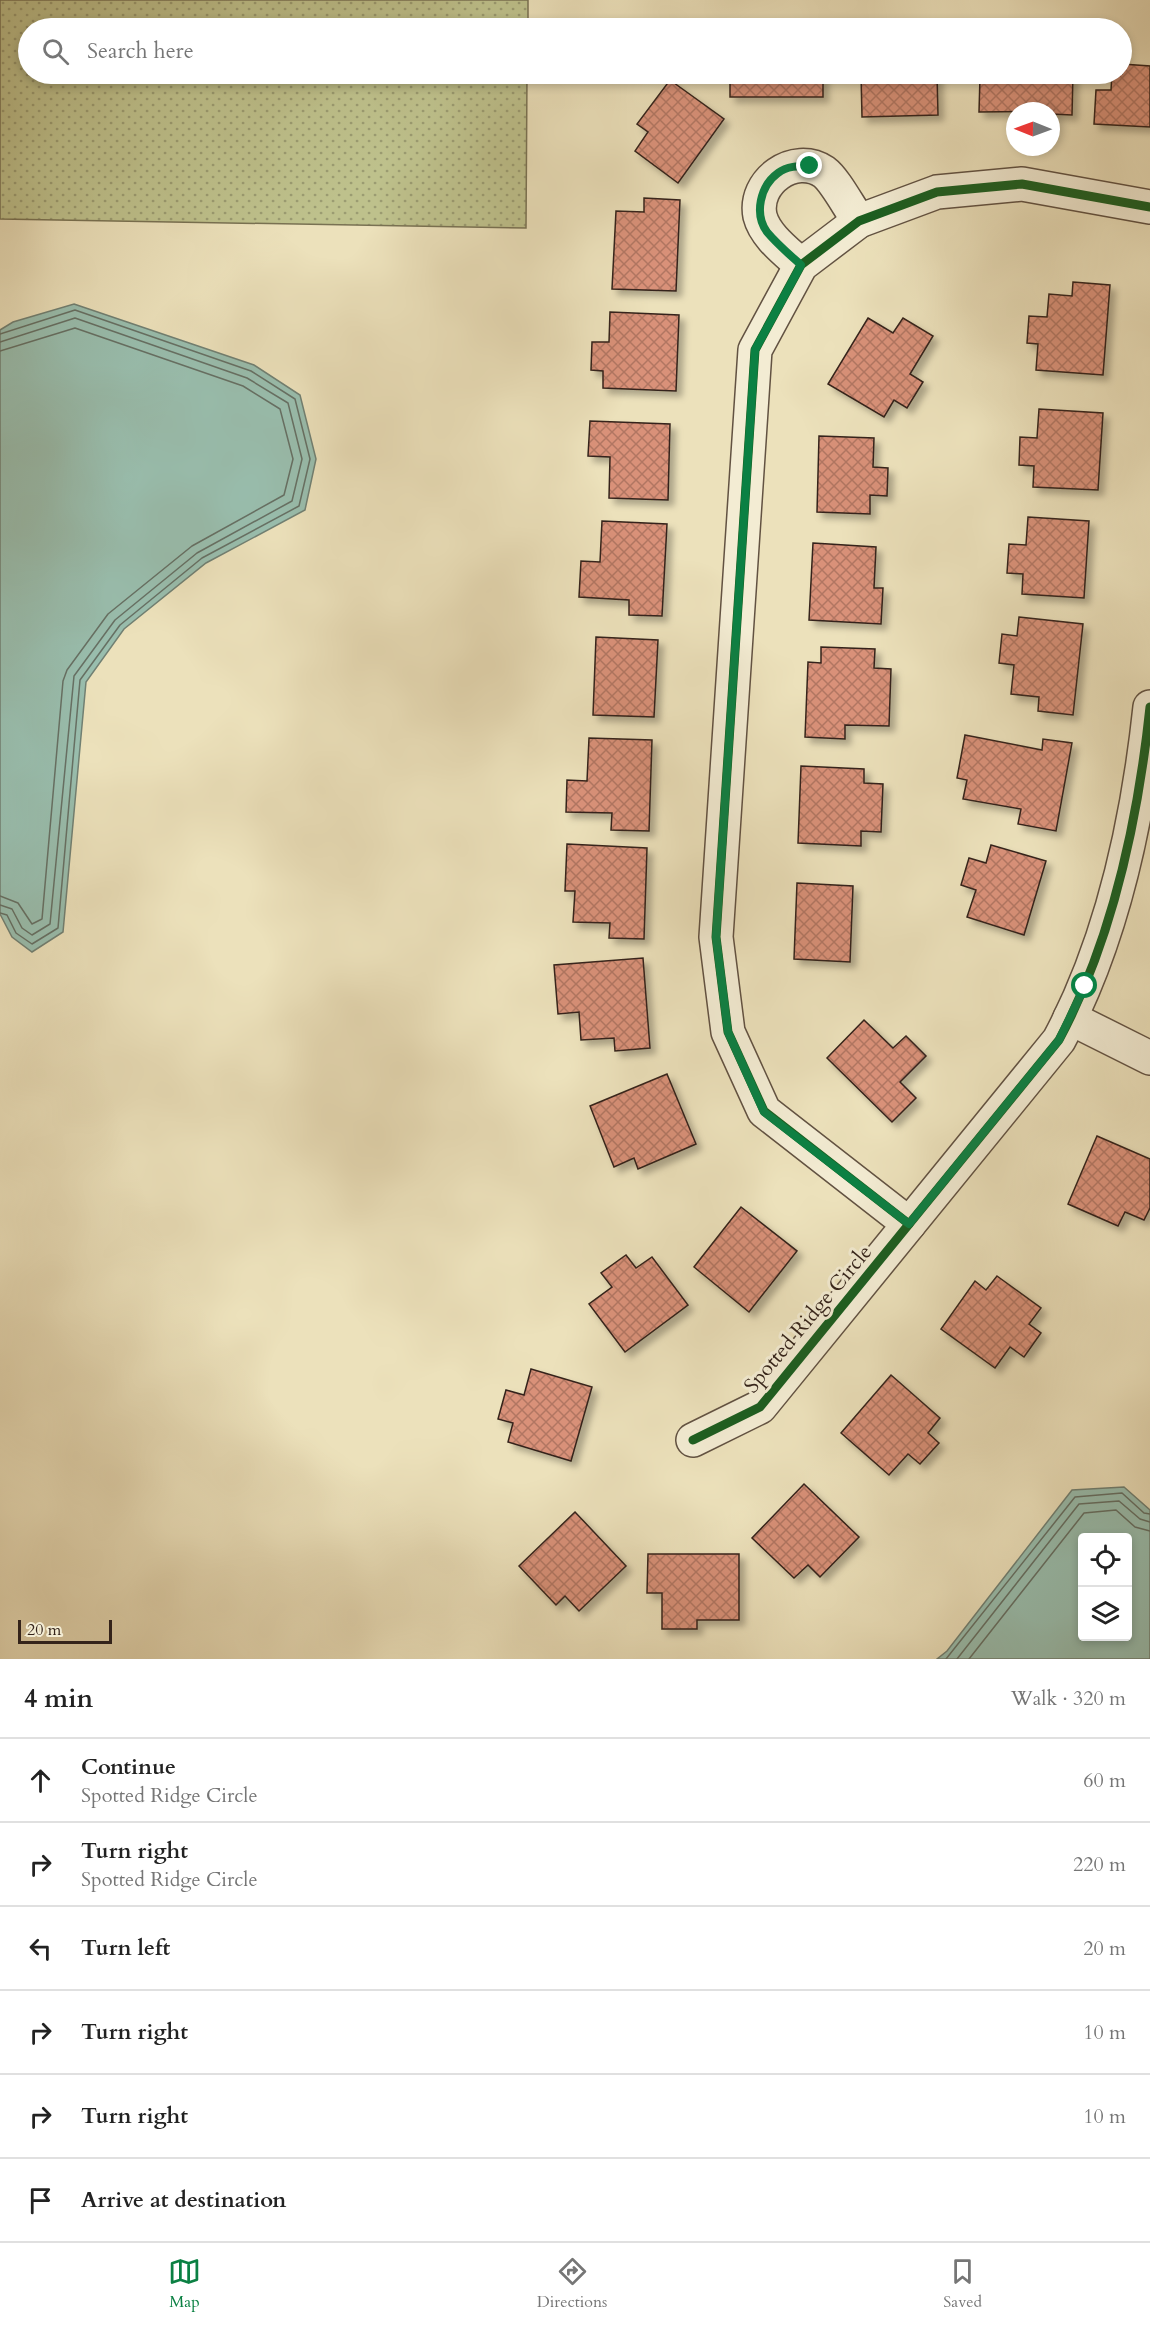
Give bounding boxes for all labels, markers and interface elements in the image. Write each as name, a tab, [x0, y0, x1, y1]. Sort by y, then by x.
search box	[18, 18, 1132, 84]
icon: search	[39, 35, 72, 68]
text: Search here	[87, 36, 194, 66]
north arrow	[1006, 102, 1060, 156]
route end	[796, 152, 822, 178]
route start	[1071, 972, 1097, 998]
street label: Spotted Ridge Circle	[737, 1239, 879, 1399]
map controls	[1078, 1533, 1132, 1641]
button: locate	[1078, 1533, 1132, 1587]
button: layers	[1078, 1587, 1132, 1641]
scale bar	[18, 1617, 112, 1644]
text: 20 m	[27, 1619, 61, 1641]
text: 4 min	[24, 1681, 93, 1716]
text: Walk · 320 m	[1011, 1685, 1126, 1712]
text: Continue	[81, 1752, 176, 1782]
icon: ahead	[24, 1764, 57, 1797]
text: 60 m	[1083, 1767, 1126, 1794]
text: Spotted Ridge Circle	[81, 1782, 258, 1809]
text: Turn right	[81, 1836, 188, 1866]
icon: right	[24, 1848, 57, 1881]
text: 220 m	[1073, 1851, 1126, 1878]
text: Spotted Ridge Circle	[81, 1866, 258, 1893]
icon: left	[24, 1932, 57, 1965]
text: Turn left	[81, 1933, 170, 1963]
text: 20 m	[1083, 1935, 1126, 1962]
icon: right	[24, 2016, 57, 2049]
text: Turn right	[81, 2017, 188, 2047]
text: 10 m	[1083, 2019, 1126, 2046]
icon: right	[24, 2100, 57, 2133]
text: Turn right	[81, 2101, 188, 2131]
text: 10 m	[1083, 2103, 1126, 2130]
icon: arrive	[24, 2184, 57, 2217]
text: Arrive at destination	[81, 2185, 286, 2215]
tab: Map	[168, 2255, 201, 2313]
tab: Directions	[537, 2255, 607, 2313]
tab: Saved	[943, 2255, 982, 2313]

